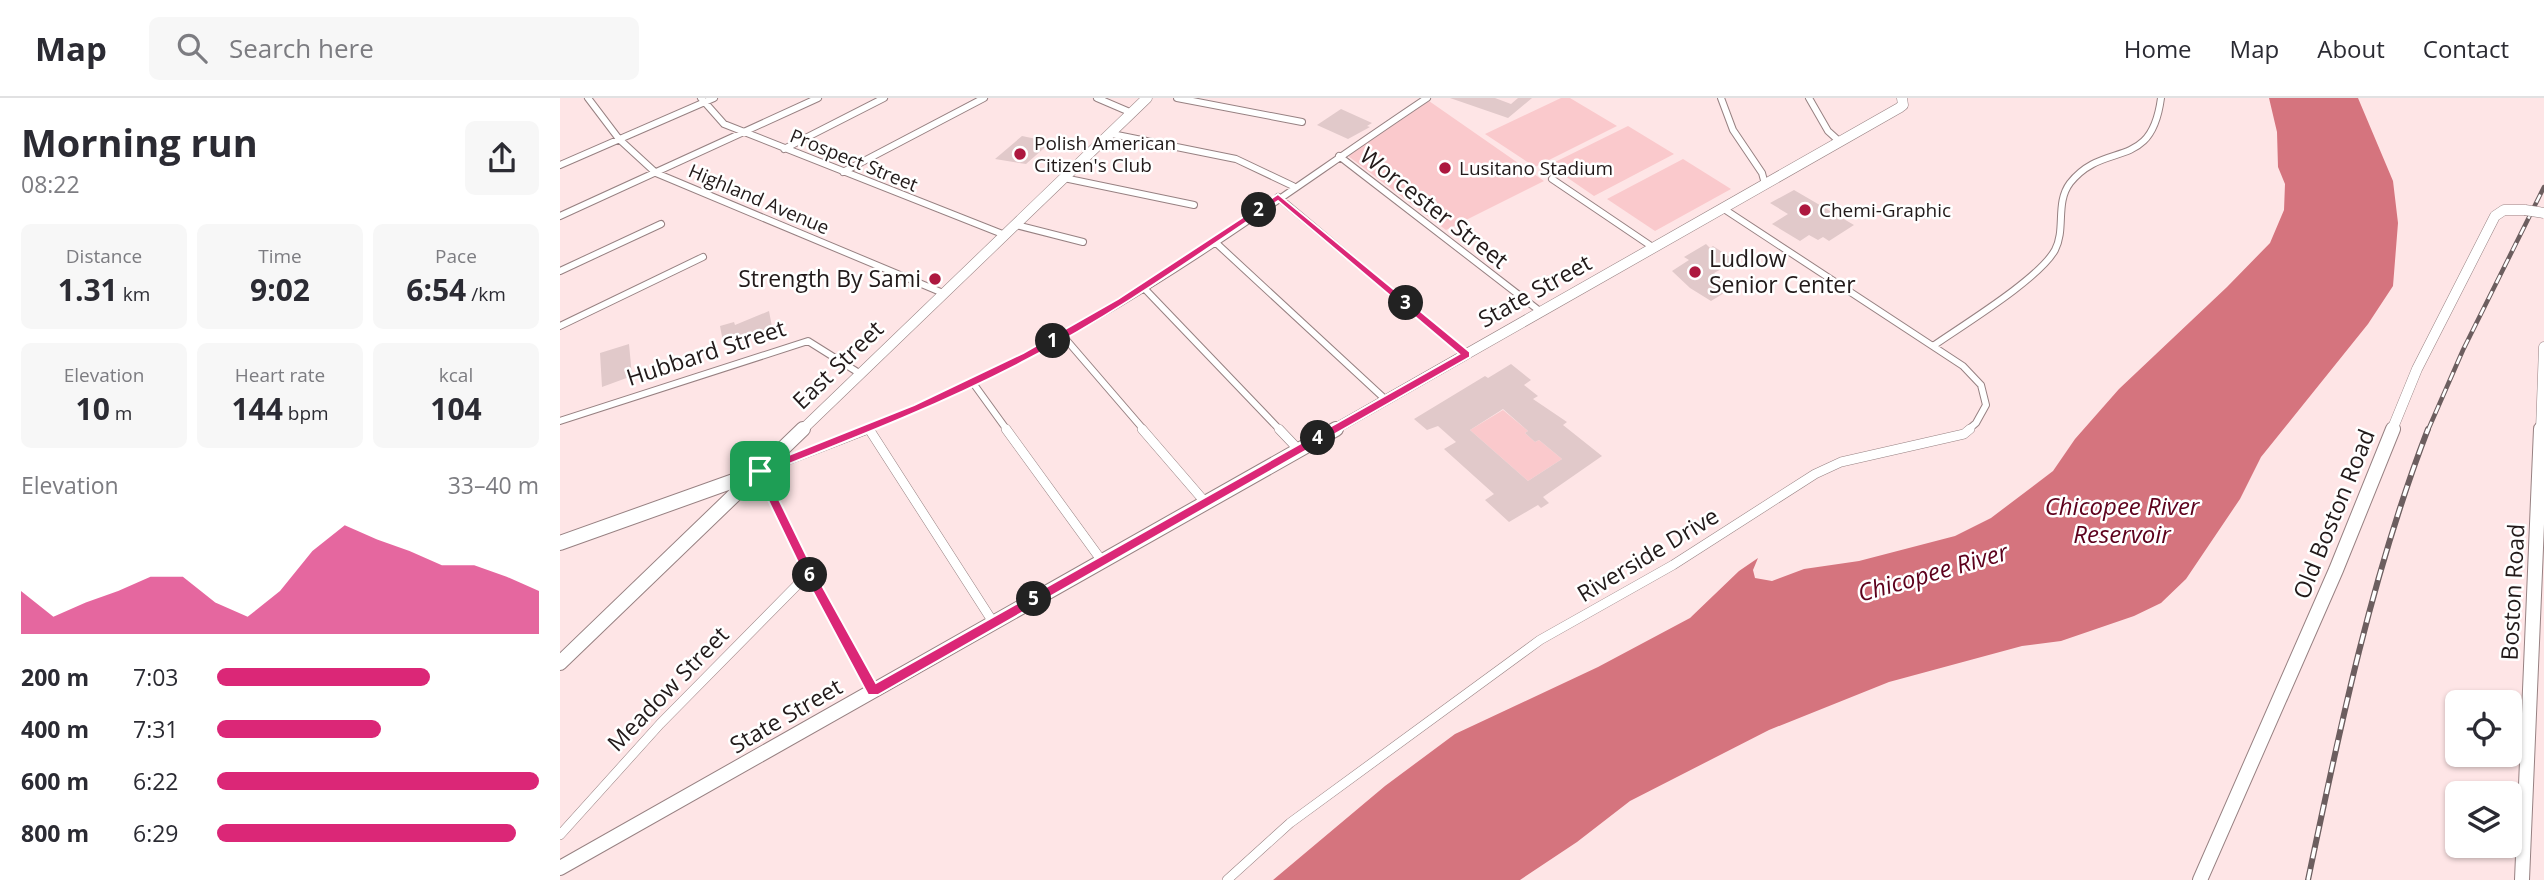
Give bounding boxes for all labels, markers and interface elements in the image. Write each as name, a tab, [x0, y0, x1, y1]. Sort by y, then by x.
search box	[149, 17, 639, 80]
text: Map	[35, 26, 107, 71]
icon: search	[173, 29, 211, 67]
text: Search here	[229, 30, 374, 66]
text: Home	[2124, 32, 2192, 65]
text: Map	[2230, 32, 2279, 65]
text: About	[2317, 32, 2385, 65]
text: Contact	[2423, 32, 2509, 65]
text: Morning run	[21, 116, 258, 168]
button: share	[465, 121, 539, 195]
street label: Prospect Street	[786, 122, 922, 198]
place label: Polish American Citizen's Club	[1034, 130, 1176, 178]
street label: Worcester Street	[1354, 139, 1515, 275]
marker: Polish American Citizen's Club	[1012, 146, 1028, 162]
place label: Lusitano Stadium	[1459, 155, 1613, 181]
street label: Highland Avenue	[685, 158, 833, 240]
marker: Lusitano Stadium	[1437, 160, 1453, 176]
text: 08:22	[21, 168, 80, 200]
pin: 2	[1242, 192, 1276, 228]
text: 2	[1253, 196, 1264, 222]
place label: Chemi-Graphic	[1819, 197, 1951, 223]
marker: Chemi-Graphic	[1797, 202, 1813, 218]
place label: Ludlow Senior Center	[1709, 242, 1856, 300]
text: Distance	[66, 243, 142, 269]
text: Time	[258, 243, 302, 269]
text: Pace	[435, 243, 477, 269]
street label: State Street	[1472, 246, 1597, 334]
place label: Strength By Sami	[738, 262, 921, 294]
marker: Ludlow Senior Center	[1687, 264, 1703, 280]
text: 1.31	[58, 269, 118, 310]
text: 9:02	[250, 269, 310, 310]
text: 6:54	[406, 269, 466, 310]
marker: Strength By Sami	[927, 271, 943, 287]
text: km	[118, 281, 150, 307]
text: /km	[466, 281, 506, 307]
pin: 3	[1388, 286, 1424, 320]
text: 3	[1400, 289, 1411, 315]
street label: Hubbard Street	[622, 311, 789, 393]
street label: East Street	[785, 313, 890, 416]
pin: 1	[1036, 324, 1070, 358]
text: 1	[1047, 327, 1058, 353]
text: Elevation	[64, 362, 144, 388]
text: Heart rate	[235, 362, 325, 388]
text: kcal	[439, 362, 473, 388]
text: 10	[76, 388, 110, 429]
text: 144	[231, 388, 283, 429]
text: 104	[430, 388, 482, 429]
text: m	[110, 400, 132, 426]
text: bpm	[283, 400, 329, 426]
pin: 4	[1300, 420, 1336, 456]
text: 4	[1312, 424, 1323, 450]
street label: Old Boston Road	[2284, 424, 2382, 603]
pin	[730, 441, 790, 501]
icon: arrive	[741, 452, 779, 490]
text: Elevation	[21, 469, 119, 501]
text: 33–40 m	[448, 469, 539, 501]
water label: Chicopee River Reservoir	[2045, 489, 2201, 550]
street label: Riverside Drive	[1571, 499, 1724, 609]
street label: Boston Road	[2492, 523, 2532, 661]
water label: Chicopee River	[1854, 534, 2013, 609]
pin: 6	[792, 558, 828, 592]
text: 6	[804, 561, 815, 587]
pin: 5	[1016, 582, 1051, 616]
text: 5	[1028, 585, 1039, 611]
street label: Meadow Street	[599, 619, 735, 758]
text: 200 m	[21, 661, 89, 693]
text: 7:03	[133, 661, 179, 693]
street label: State Street	[723, 670, 848, 760]
map controls	[2445, 690, 2522, 858]
button: locate	[2445, 690, 2522, 767]
text: 400 m	[21, 713, 89, 745]
text: 7:31	[133, 713, 179, 745]
text: 600 m	[21, 765, 89, 797]
text: 6:22	[133, 765, 179, 797]
button: layers	[2445, 781, 2522, 858]
text: 800 m	[21, 817, 89, 849]
text: 6:29	[133, 817, 179, 849]

